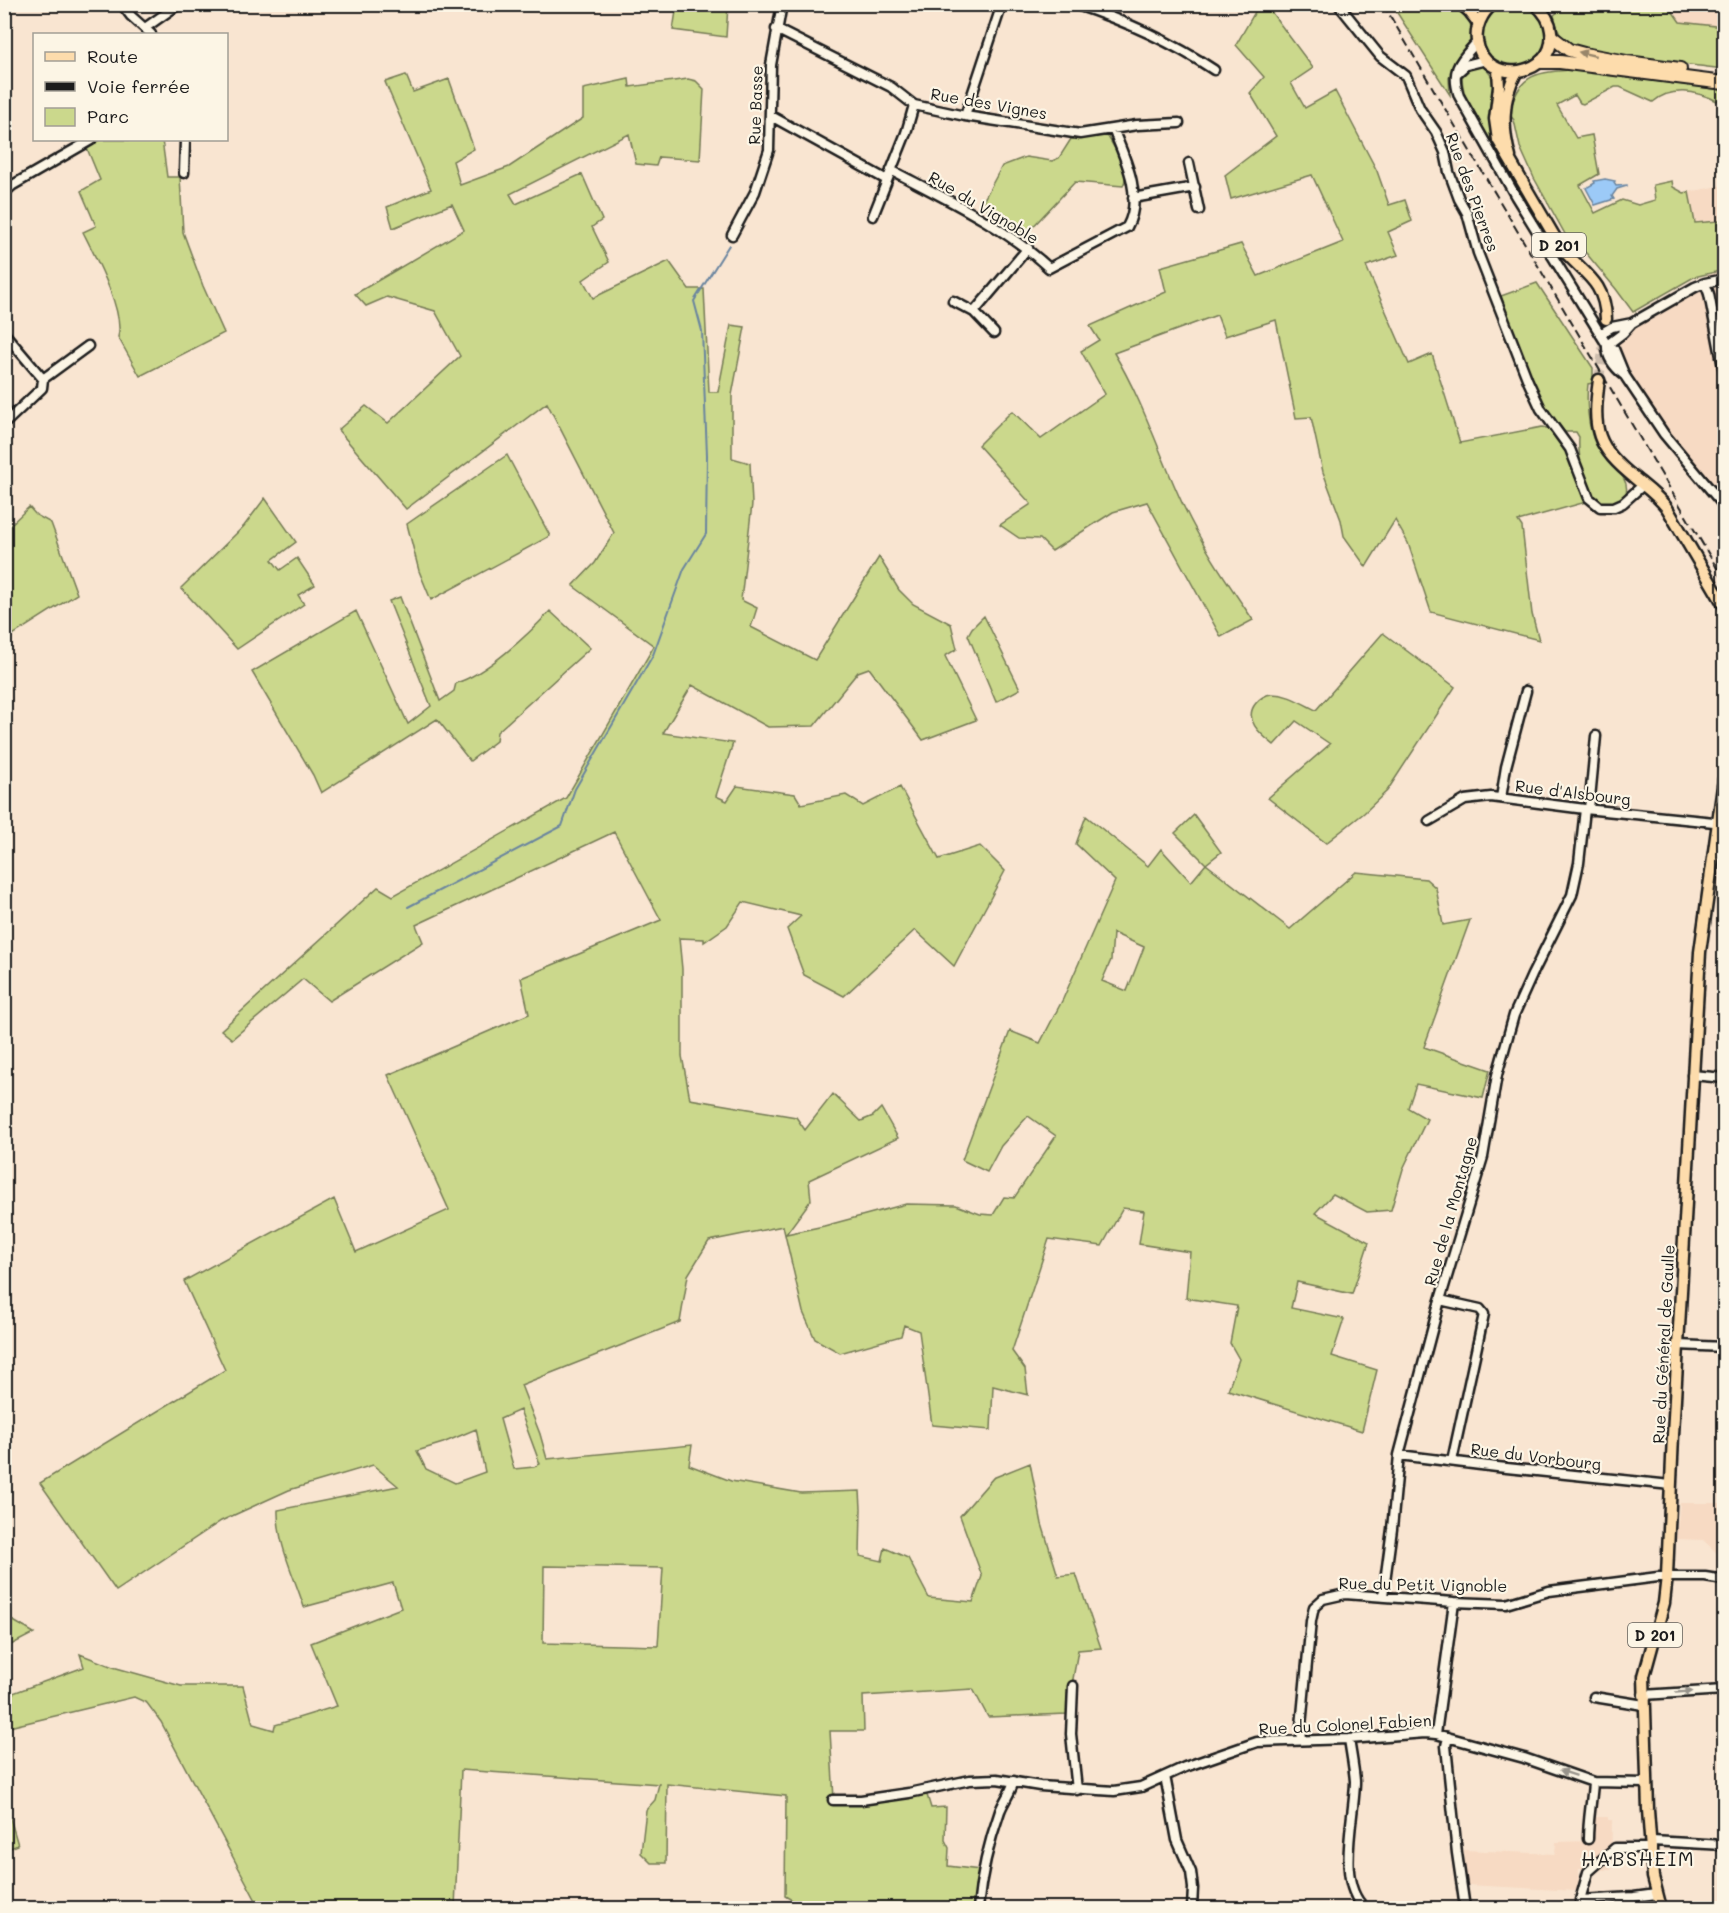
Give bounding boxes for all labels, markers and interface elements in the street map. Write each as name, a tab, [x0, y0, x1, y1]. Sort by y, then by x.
legend	[33, 33, 228, 141]
text: Route	[87, 44, 138, 68]
one-way arrow	[1578, 49, 1597, 58]
street label: Rue Basse	[743, 65, 767, 145]
text: Voie ferrée	[87, 74, 190, 98]
street label: Rue des Vignes	[929, 82, 1049, 124]
text: Parc	[87, 104, 129, 128]
street label: Rue des Pierres	[1442, 130, 1504, 254]
street label: Rue du Vignoble	[925, 166, 1043, 248]
road number: D 201	[1532, 233, 1586, 257]
street label: Rue d'Alsbourg	[1514, 774, 1632, 810]
street label: Rue de la Montagne	[1419, 1134, 1481, 1288]
street label: Rue du Général de Gaulle	[1647, 1244, 1679, 1444]
street label: Rue du Vorbourg	[1469, 1438, 1603, 1474]
street label: Rue du Petit Vignoble	[1338, 1572, 1508, 1596]
road number: D 201	[1628, 1623, 1682, 1647]
one-way arrow	[1674, 1688, 1693, 1697]
street label: Rue du Colonel Fabien	[1258, 1709, 1432, 1739]
one-way arrow	[1559, 1767, 1577, 1777]
district label: HABSHEIM	[1581, 1845, 1695, 1871]

